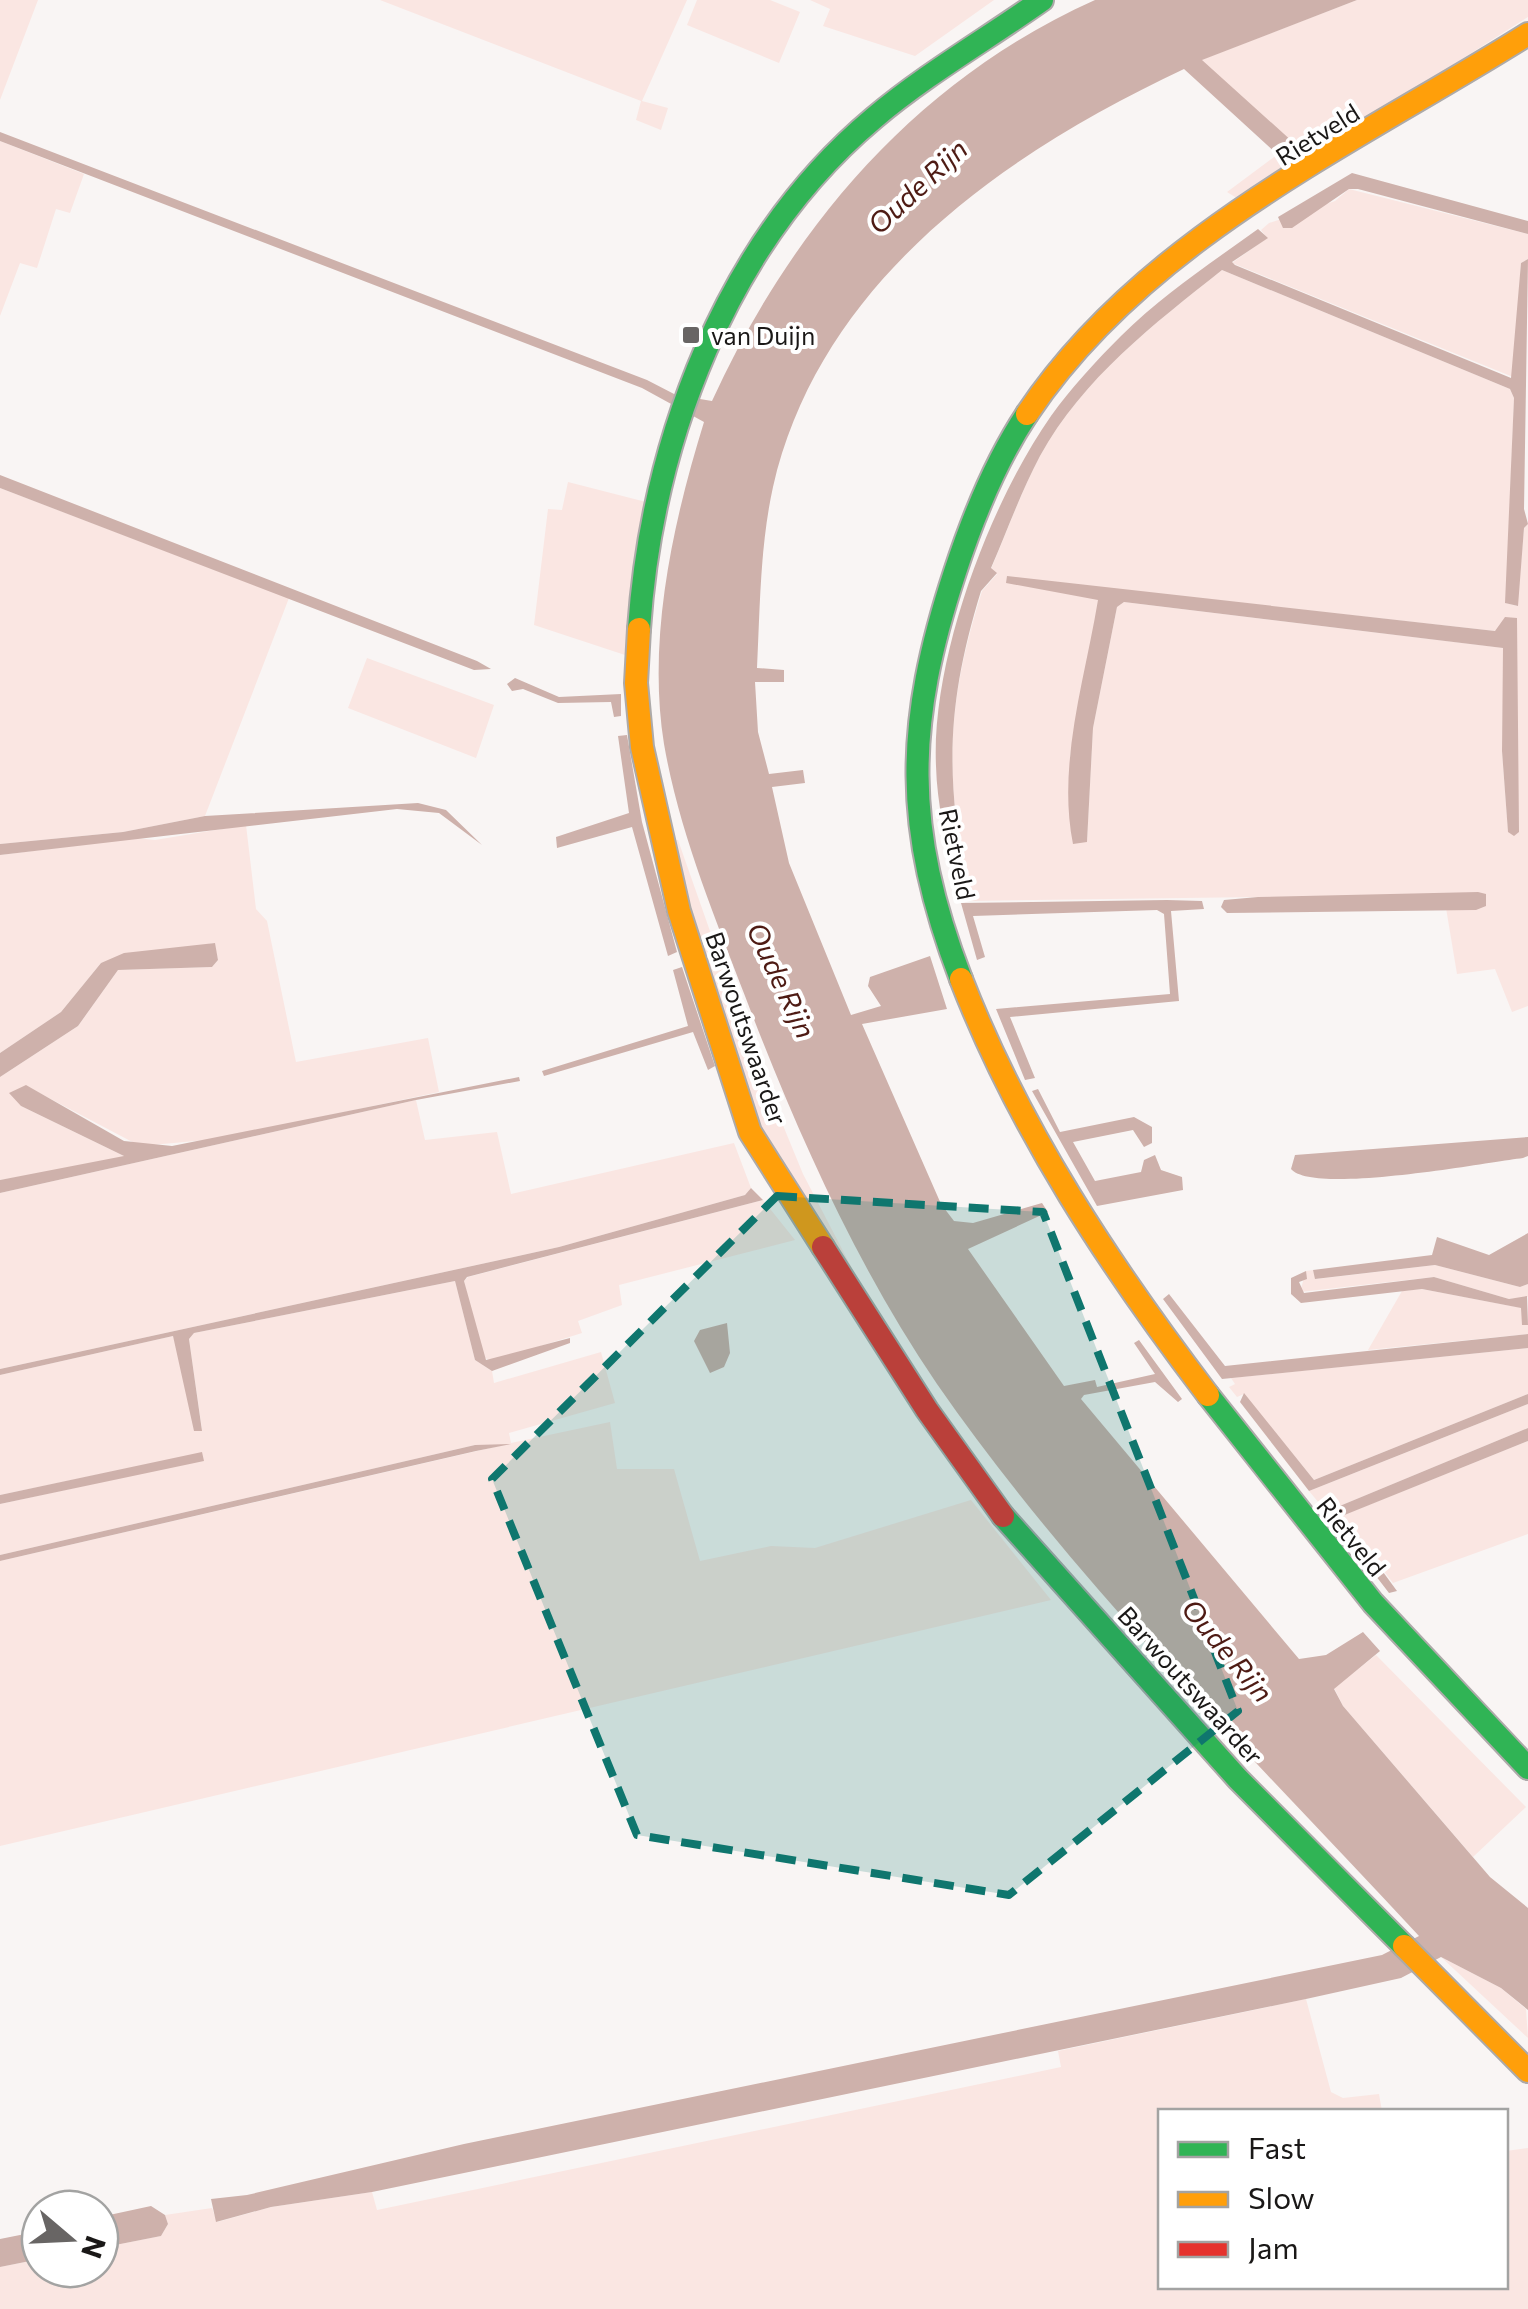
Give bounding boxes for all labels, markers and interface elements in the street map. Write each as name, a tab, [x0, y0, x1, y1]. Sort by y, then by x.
street label: Rietveld	[1270, 97, 1364, 171]
water label: Oude Rijn	[860, 131, 974, 241]
place label: van Duijn	[711, 320, 815, 350]
marker: van Duijn	[680, 324, 702, 346]
street label: Rietveld	[934, 805, 982, 903]
water label: Oude Rijn	[740, 917, 824, 1043]
street label: Barwoutswaarder	[700, 928, 794, 1128]
street label: Rietveld	[1311, 1491, 1393, 1581]
water label: Oude Rijn	[1175, 1592, 1281, 1708]
street label: Barwoutswaarder	[1112, 1600, 1270, 1770]
legend	[1158, 2109, 1508, 2289]
text: Fast	[1248, 2128, 1306, 2165]
text: Slow	[1248, 2178, 1315, 2215]
north arrow	[20, 2189, 120, 2289]
text: Jam	[1248, 2228, 1299, 2265]
text: N	[75, 2232, 114, 2263]

